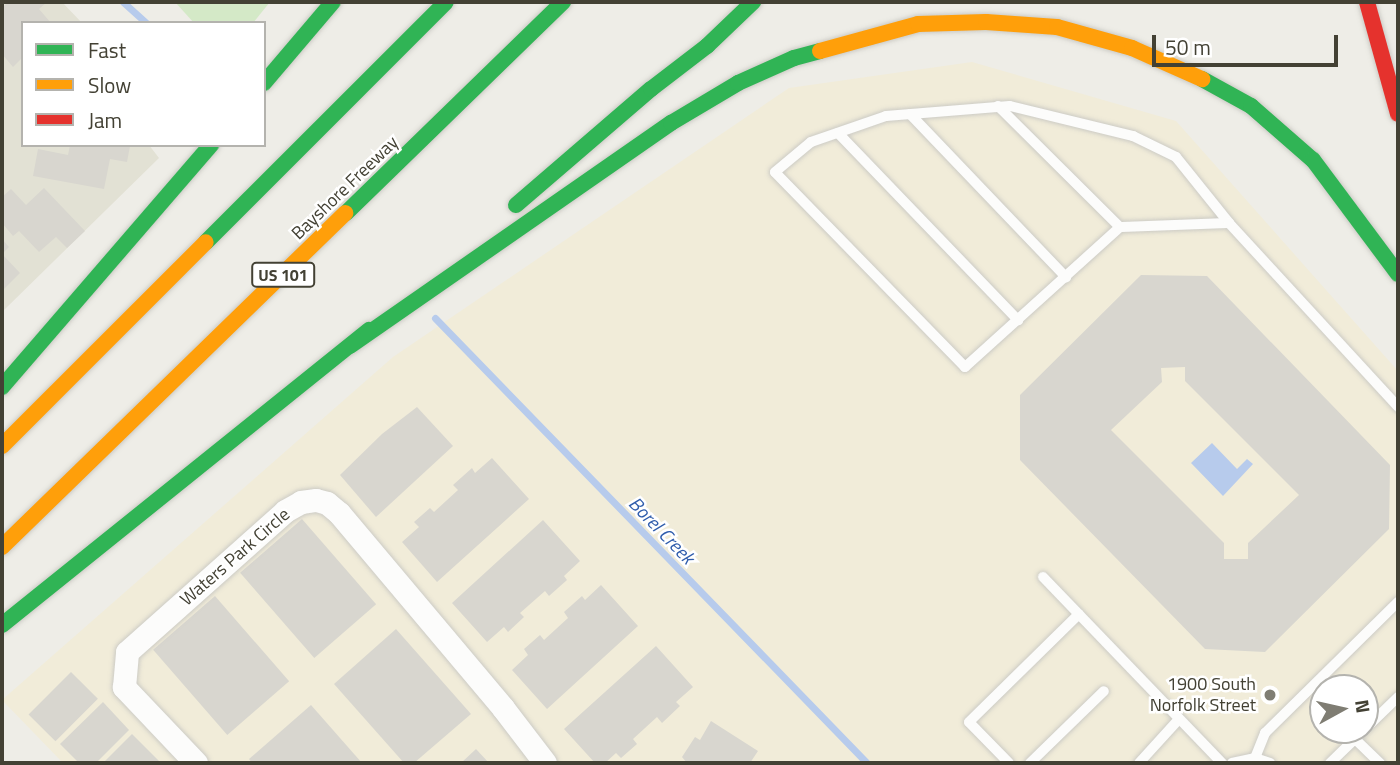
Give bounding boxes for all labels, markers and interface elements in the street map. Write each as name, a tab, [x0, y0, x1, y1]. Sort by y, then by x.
legend	[21, 21, 266, 147]
scale bar	[1155, 21, 1340, 65]
text: 50 m	[1165, 31, 1211, 63]
text: Fast	[88, 34, 126, 66]
text: Slow	[88, 69, 131, 101]
text: Jam	[88, 104, 122, 136]
street label: Bayshore Freeway	[287, 132, 403, 244]
road number: US 101	[250, 262, 316, 288]
water label: Borel Creek	[624, 492, 700, 568]
street label: Waters Park Circle	[176, 504, 294, 610]
place label: 1900 South Norfolk Street	[1150, 674, 1256, 716]
north arrow	[1309, 674, 1379, 744]
marker: 1900 South Norfolk Street	[1262, 687, 1278, 703]
text: N	[1348, 698, 1379, 715]

